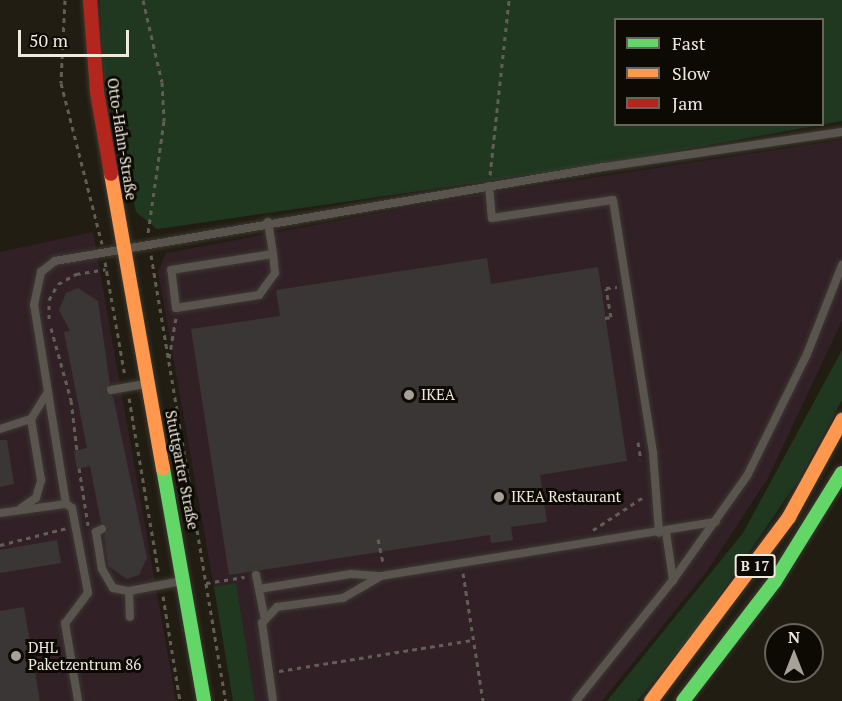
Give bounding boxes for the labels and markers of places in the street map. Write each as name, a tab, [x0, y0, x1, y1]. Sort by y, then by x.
place label: IKEA	[421, 386, 455, 404]
marker: IKEA	[402, 388, 416, 402]
place label: IKEA Restaurant	[511, 488, 621, 506]
marker: IKEA Restaurant	[492, 490, 506, 504]
place label: DHL Paketzentrum 86	[28, 638, 141, 673]
marker: DHL Paketzentrum 86	[9, 649, 23, 663]

